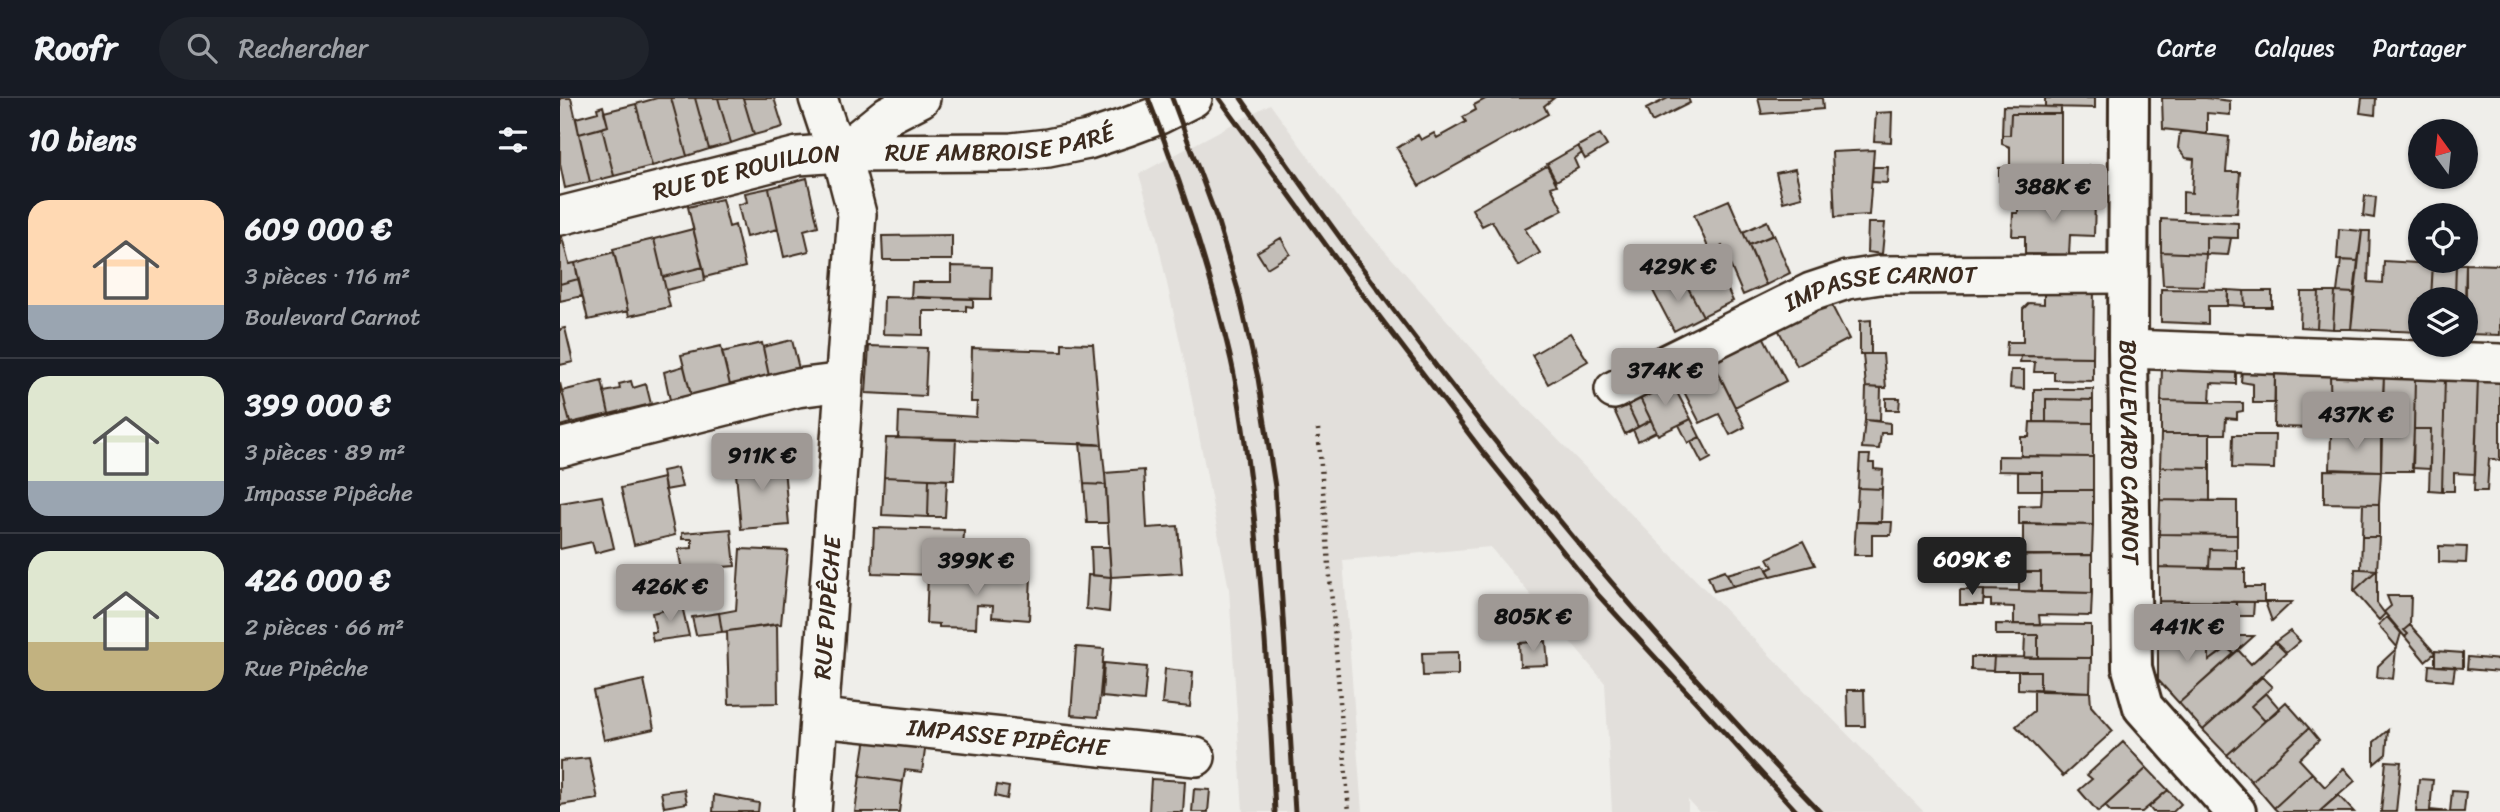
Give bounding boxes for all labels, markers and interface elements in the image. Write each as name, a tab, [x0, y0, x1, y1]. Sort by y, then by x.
search box	[159, 17, 649, 80]
text: Roofr	[35, 19, 117, 77]
text: Rechercher	[239, 25, 368, 71]
text: Carte	[2157, 27, 2217, 69]
text: Calques	[2255, 27, 2334, 69]
text: Partager	[2372, 27, 2465, 69]
icon: search	[183, 29, 221, 67]
street label: RUE AMBROISE PARÉ	[885, 111, 1122, 174]
text: 10 biens	[28, 113, 136, 167]
north arrow	[2408, 119, 2478, 189]
map controls	[2408, 119, 2478, 357]
icon: filters	[494, 121, 532, 159]
street label: RUE DE ROUILLON	[648, 132, 842, 213]
pin: 388K €	[1996, 164, 2110, 224]
text: 388K €	[2015, 166, 2091, 207]
text: 609 000 €	[245, 202, 392, 256]
button: locate	[2408, 203, 2478, 273]
icon: home	[84, 228, 168, 312]
pin: 429K €	[1621, 244, 1735, 304]
text: 429K €	[1639, 246, 1717, 287]
street label: IMPASSE CARNOT	[1776, 254, 1978, 324]
text: 3 pièces · 116 m²	[245, 256, 410, 297]
button: layers	[2408, 287, 2478, 357]
text: Boulevard Carnot	[245, 297, 420, 338]
street label: BOULEVARD CARNOT	[2107, 339, 2152, 567]
pin: 374K €	[1608, 348, 1722, 408]
text: 374K €	[1627, 350, 1703, 391]
text: 399 000 €	[245, 378, 391, 432]
pin: 437K €	[2299, 392, 2413, 452]
text: 437K €	[2318, 394, 2394, 435]
icon: home	[84, 404, 168, 488]
text: 3 pièces · 89 m²	[245, 432, 405, 473]
pin: 911K €	[705, 434, 819, 493]
text: 911K €	[727, 435, 797, 476]
text: Impasse Pipêche	[245, 473, 413, 514]
street label: RUE PIPÊCHE	[801, 533, 854, 681]
pin: 399K €	[919, 538, 1033, 598]
pin: 609K €	[1915, 538, 2029, 597]
text: 609K €	[1934, 539, 2010, 580]
text: 399K €	[938, 540, 1014, 581]
text: 426 000 €	[245, 553, 391, 607]
pin: 426K €	[613, 564, 727, 624]
text: 426K €	[632, 566, 708, 607]
icon: home	[84, 579, 168, 663]
pin: 805K €	[1476, 594, 1590, 654]
text: 805K €	[1494, 596, 1572, 637]
pin: 441K €	[2130, 604, 2244, 664]
text: 441K €	[2150, 606, 2224, 647]
text: 2 pièces · 66 m²	[245, 607, 404, 648]
text: Rue Pipêche	[245, 648, 368, 689]
street label: IMPASSE PIPÊCHE	[904, 706, 1112, 769]

